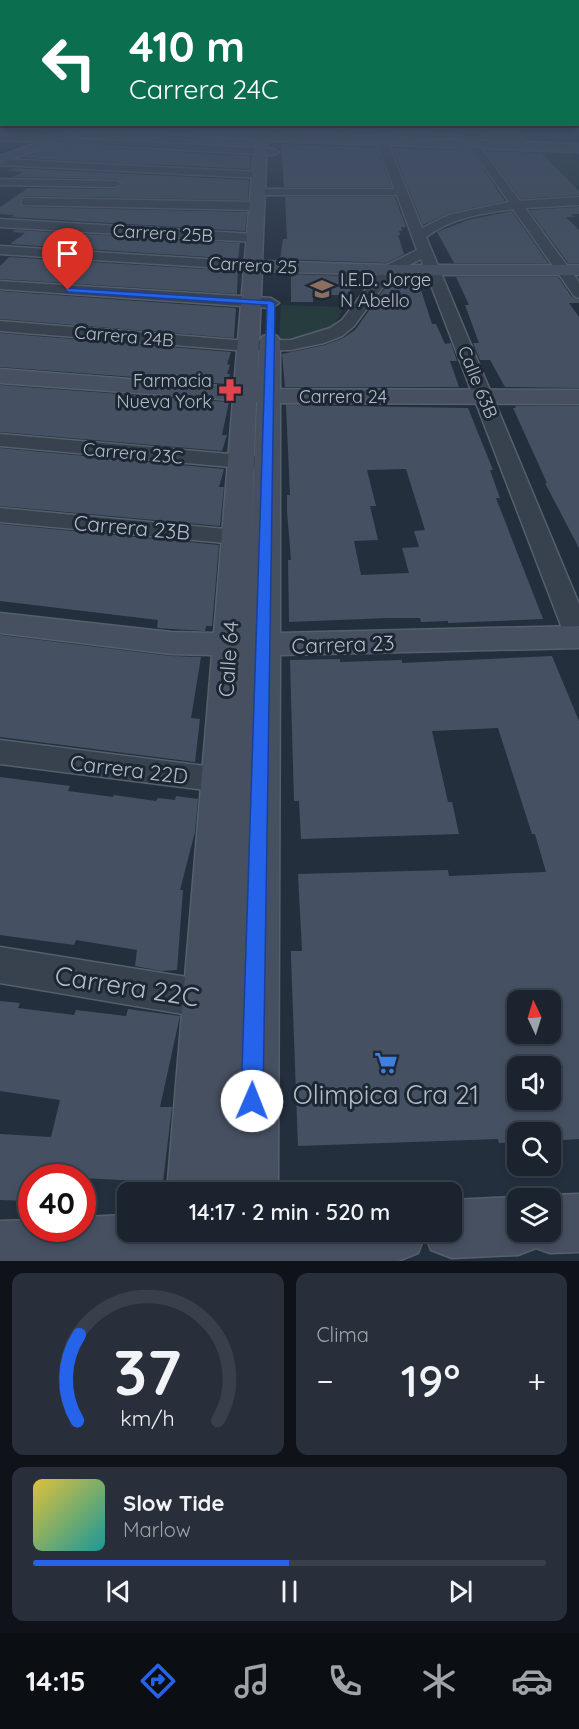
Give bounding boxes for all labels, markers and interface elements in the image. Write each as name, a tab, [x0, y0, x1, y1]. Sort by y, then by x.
text: 410 m	[129, 20, 245, 73]
icon: left	[30, 24, 108, 102]
text: Carrera 24C	[129, 72, 279, 106]
street label: Carrera 25B	[112, 219, 214, 247]
pin	[42, 228, 93, 290]
icon: arrive	[51, 237, 84, 270]
street label: Carrera 25	[208, 251, 298, 279]
place label: I.E.D. Jorge N Abello	[340, 268, 431, 312]
school or university icon: I.E.D. Jorge N Abello	[309, 276, 335, 302]
street label: Carrera 24B	[73, 320, 175, 352]
street label: Calle 63B	[453, 342, 503, 422]
place label: Farmacia Nueva York	[117, 369, 212, 413]
pharmacy icon: Farmacia Nueva York	[217, 377, 243, 403]
street label: Carrera 24	[299, 385, 387, 408]
street label: Carrera 23C	[82, 437, 184, 469]
street label: Carrera 23B	[73, 509, 191, 545]
street label: Calle 64	[212, 620, 244, 698]
street label: Carrera 23	[291, 629, 395, 659]
street label: Carrera 22D	[69, 749, 189, 789]
street label: Carrera 22C	[53, 958, 201, 1014]
north arrow	[507, 990, 561, 1044]
map controls	[507, 990, 561, 1242]
supermarket icon: Olimpica Cra 21	[373, 1050, 399, 1076]
button: sound	[507, 1056, 561, 1110]
position arrow	[220, 1069, 284, 1133]
place label: Olimpica Cra 21	[293, 1078, 479, 1111]
button: search	[507, 1122, 561, 1176]
speed limit sign: 40	[18, 1164, 96, 1242]
button: layers	[507, 1188, 561, 1242]
text: 14:17 · 2 min · 520 m	[189, 1198, 390, 1226]
text: Clima	[317, 1322, 369, 1347]
text: 37	[114, 1333, 182, 1411]
text: 19°	[401, 1352, 460, 1408]
text: −	[317, 1360, 334, 1401]
text: +	[527, 1360, 546, 1401]
text: km/h	[121, 1405, 175, 1431]
text: Slow Tide	[123, 1489, 224, 1517]
text: Marlow	[123, 1517, 191, 1542]
icon: previous	[102, 1575, 135, 1608]
icon: pause	[273, 1575, 306, 1608]
icon: next	[444, 1575, 477, 1608]
icon: directions	[137, 1660, 179, 1702]
icon: music	[231, 1660, 273, 1702]
icon: phone	[324, 1660, 366, 1702]
icon: climate	[418, 1660, 460, 1702]
icon: car	[511, 1660, 553, 1702]
text: 14:15	[26, 1664, 86, 1698]

